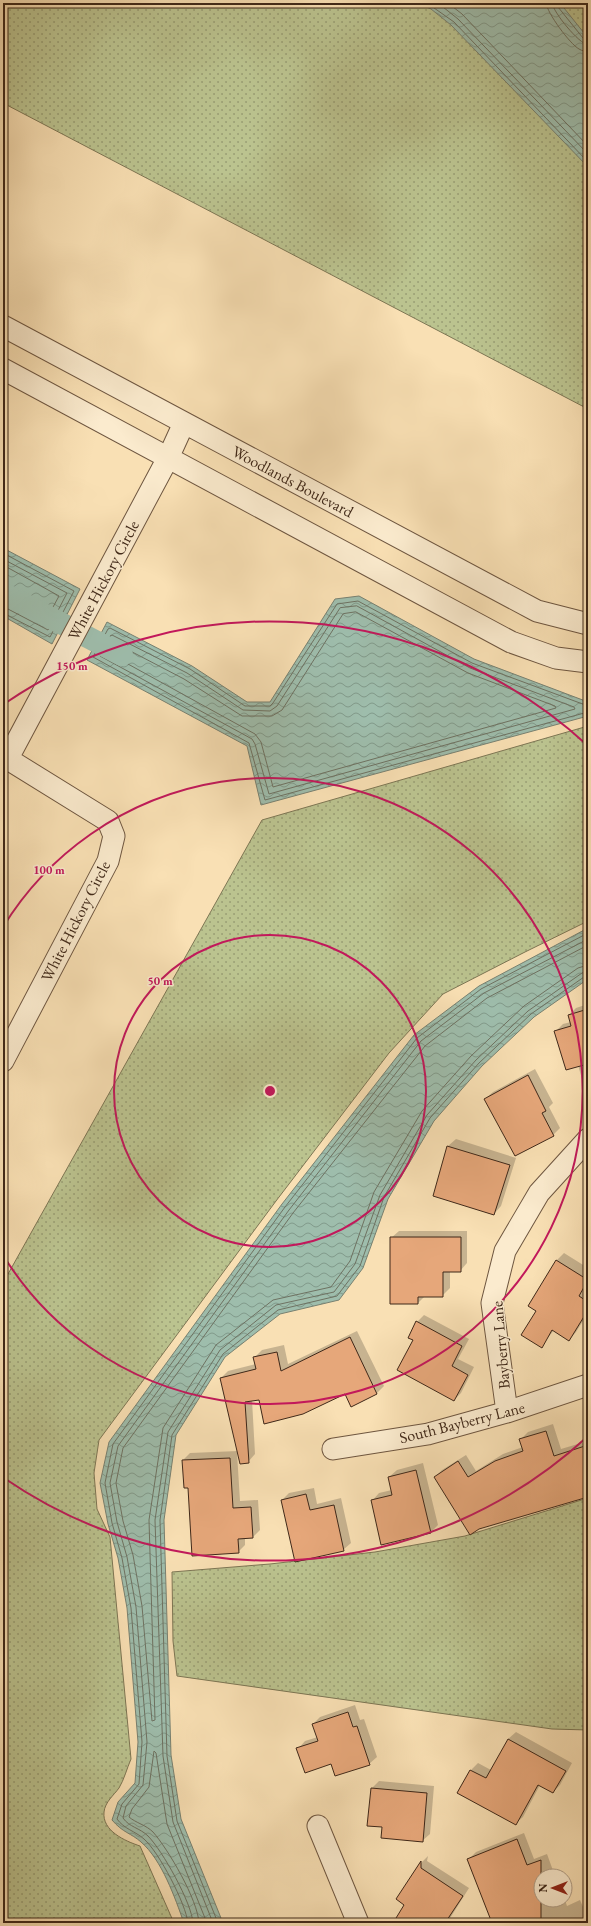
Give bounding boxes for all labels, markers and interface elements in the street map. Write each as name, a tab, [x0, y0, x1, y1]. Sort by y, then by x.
street label: Woodlands Boulevard	[228, 441, 358, 523]
street label: White Hickory Circle	[63, 517, 144, 644]
text: 150 m	[56, 658, 88, 674]
street label: White Hickory Circle	[36, 857, 115, 985]
text: 100 m	[33, 862, 65, 878]
text: 50 m	[147, 973, 173, 989]
centre of rings	[263, 1084, 277, 1098]
street label: Bayberry Lane	[486, 1300, 515, 1390]
street label: South Bayberry Lane	[397, 1397, 527, 1448]
north arrow	[533, 1868, 573, 1908]
text: N	[536, 1883, 550, 1892]

